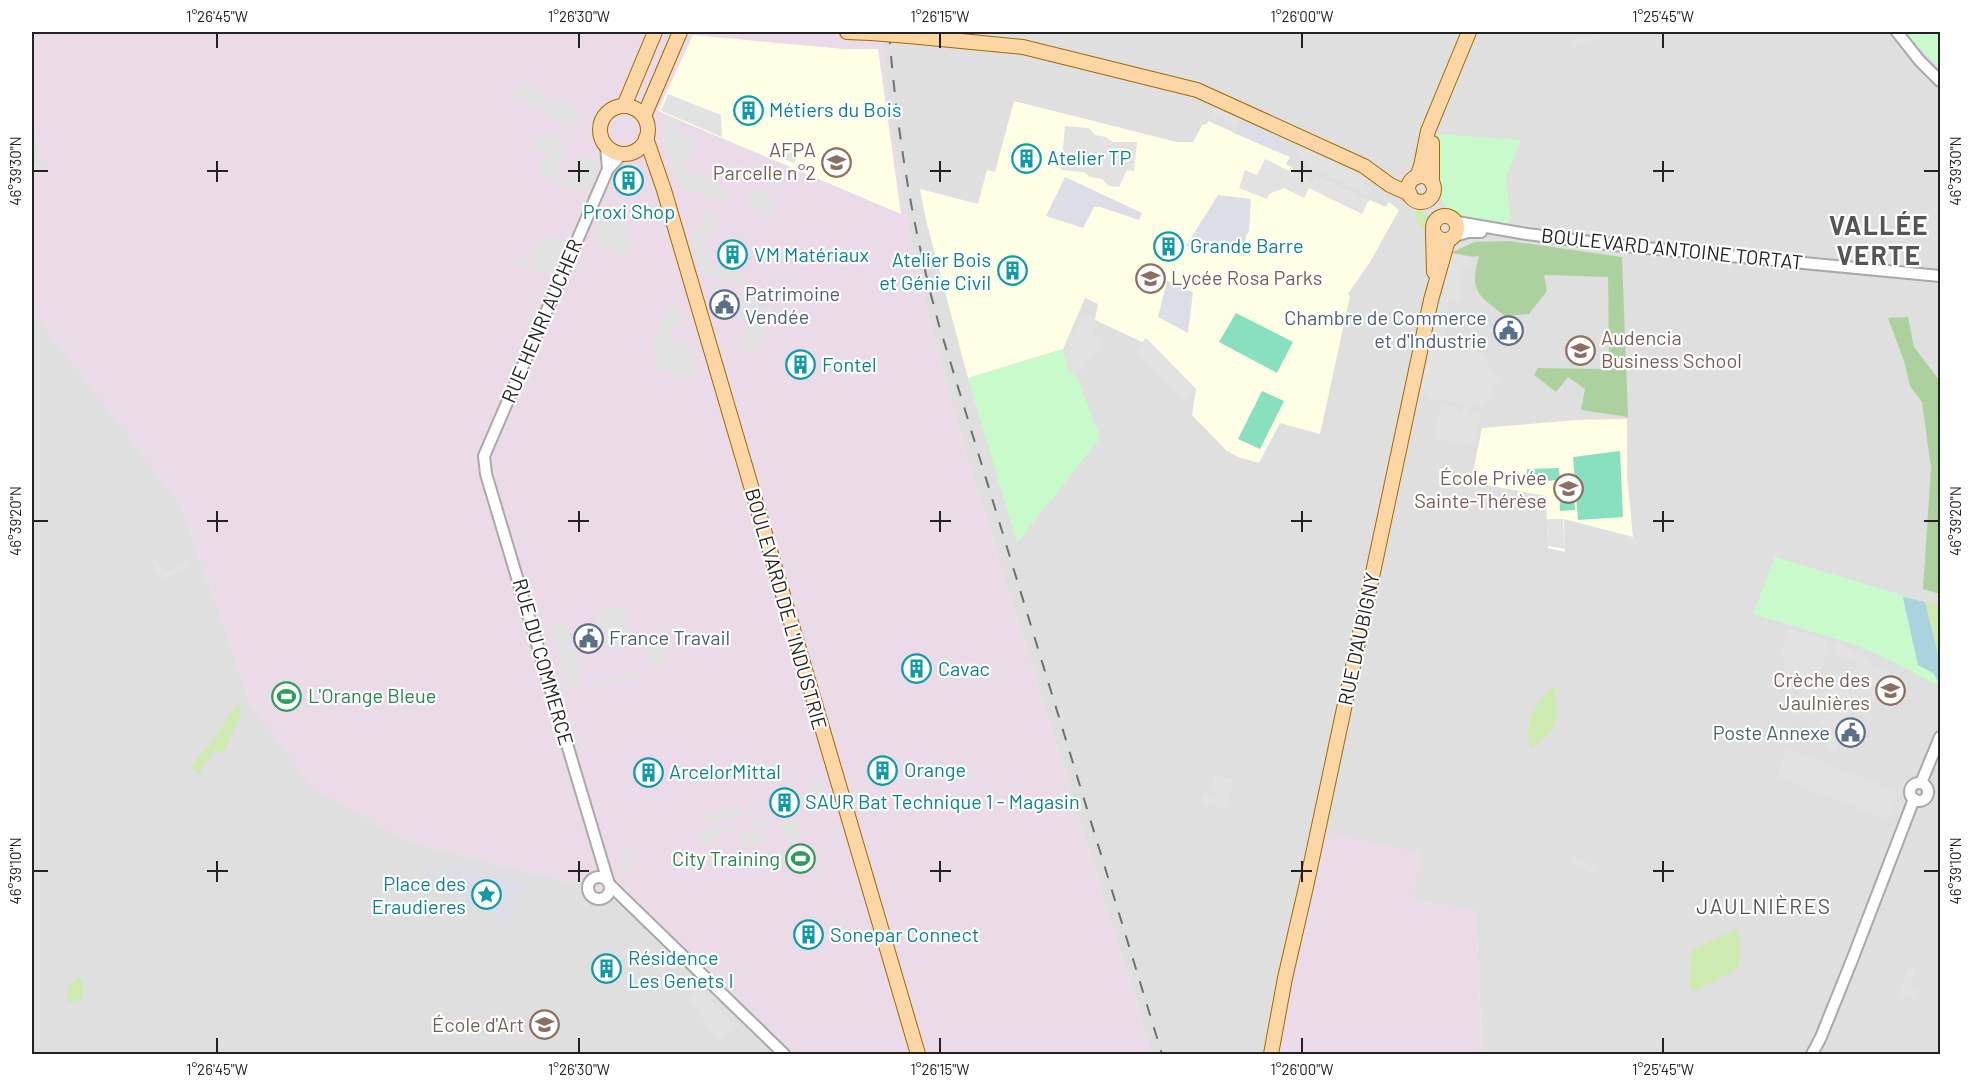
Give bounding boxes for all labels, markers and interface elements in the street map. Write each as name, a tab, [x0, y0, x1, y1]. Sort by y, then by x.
text: 1°26'45"W	[186, 7, 248, 25]
text: 1°26'30"W	[548, 7, 610, 25]
text: 1°26'15"W	[911, 7, 969, 25]
text: 1°26'00"W	[1271, 7, 1333, 25]
text: 1°25'45"W	[1632, 7, 1694, 25]
building icon: Métiers du Bois	[732, 94, 764, 126]
place label: Métiers du Bois	[769, 97, 902, 121]
text: 46°39'30"N	[6, 136, 24, 206]
text: 46°39'30"N	[1946, 136, 1964, 206]
place label: AFPA Parcelle n°2	[713, 137, 816, 184]
building icon: Atelier TP	[1010, 142, 1042, 174]
place label: Atelier TP	[1047, 145, 1132, 169]
school or university icon: AFPA Parcelle n°2	[821, 146, 853, 178]
building icon: Proxi Shop	[613, 165, 645, 197]
place label: Proxi Shop	[583, 199, 675, 223]
district label: VALLÉE VERTE	[1829, 209, 1929, 270]
street label: BOULEVARD ANTOINE TORTAT	[1540, 222, 1804, 274]
building icon: Grande Barre	[1153, 230, 1185, 262]
place label: Grande Barre	[1190, 233, 1304, 257]
street label: RUE HENRI AUCHER	[496, 235, 586, 406]
building icon: VM Matériaux	[717, 239, 749, 271]
place label: VM Matériaux	[754, 242, 869, 266]
place label: Atelier Bois et Génie Civil	[879, 247, 991, 294]
building icon: Atelier Bois et Génie Civil	[996, 255, 1028, 287]
school or university icon: Lycée Rosa Parks	[1134, 262, 1166, 294]
place label: Lycée Rosa Parks	[1171, 265, 1322, 289]
place label: Patrimoine Vendée	[745, 281, 840, 328]
public building icon: Patrimoine Vendée	[708, 289, 740, 321]
place label: Chambre de Commerce et d'Industrie	[1284, 305, 1487, 352]
public building icon: Chambre de Commerce et d'Industrie	[1492, 314, 1524, 346]
place label: Audencia Business School	[1601, 325, 1742, 372]
school or university icon: Audencia Business School	[1564, 334, 1596, 366]
building icon: Fontel	[785, 349, 817, 381]
place label: Fontel	[822, 352, 876, 376]
place label: École Privée Sainte-Thérèse	[1414, 465, 1547, 512]
school or university icon: École Privée Sainte-Thérèse	[1552, 473, 1584, 505]
street label: BOULEVARD DE L'INDUSTRIE	[741, 485, 833, 732]
text: 46°39'20"N	[6, 486, 24, 556]
text: 46°39'20"N	[1946, 486, 1964, 556]
street label: RUE D'AUBIGNY	[1332, 570, 1384, 707]
street label: RUE DU COMMERCE	[509, 576, 579, 748]
public building icon: France Travail	[572, 622, 604, 654]
place label: France Travail	[609, 625, 730, 649]
building icon: Cavac	[901, 653, 933, 685]
place label: Cavac	[938, 656, 990, 680]
place label: Crèche des Jaulnières	[1773, 667, 1870, 714]
school or university icon: Crèche des Jaulnières	[1875, 675, 1907, 707]
sports icon: L'Orange Bleue	[271, 680, 303, 712]
place label: L'Orange Bleue	[308, 683, 436, 707]
public building icon: Poste Annexe	[1835, 717, 1867, 749]
place label: Poste Annexe	[1713, 720, 1830, 744]
building icon: Orange	[867, 754, 899, 786]
building icon: ArcelorMittal	[632, 756, 664, 788]
place label: Orange	[904, 757, 966, 781]
place label: ArcelorMittal	[669, 759, 781, 783]
building icon: SAUR Bat Technique 1 - Magasin	[768, 786, 800, 818]
place label: SAUR Bat Technique 1 - Magasin	[805, 789, 1080, 813]
text: 46°39'10"N	[6, 837, 24, 905]
text: 46°39'10"N	[1946, 837, 1964, 905]
sports icon: City Training	[785, 843, 817, 875]
place label: City Training	[672, 846, 780, 870]
place label: Place des Eraudieres	[372, 871, 466, 918]
place icon: Place des Eraudieres	[471, 879, 503, 911]
district label: JAULNIÈRES	[1696, 893, 1832, 918]
building icon: Sonepar Connect	[793, 919, 825, 951]
place label: Sonepar Connect	[830, 922, 979, 946]
place label: Résidence Les Genets I	[628, 945, 734, 992]
building icon: Résidence Les Genets I	[591, 953, 623, 985]
school or university icon: École d'Art	[529, 1009, 561, 1041]
place label: École d'Art	[432, 1012, 524, 1036]
text: 1°26'45"W	[186, 1060, 248, 1078]
text: 1°26'30"W	[548, 1060, 610, 1078]
text: 1°26'15"W	[911, 1060, 969, 1078]
text: 1°26'00"W	[1271, 1060, 1333, 1078]
text: 1°25'45"W	[1632, 1060, 1694, 1078]

